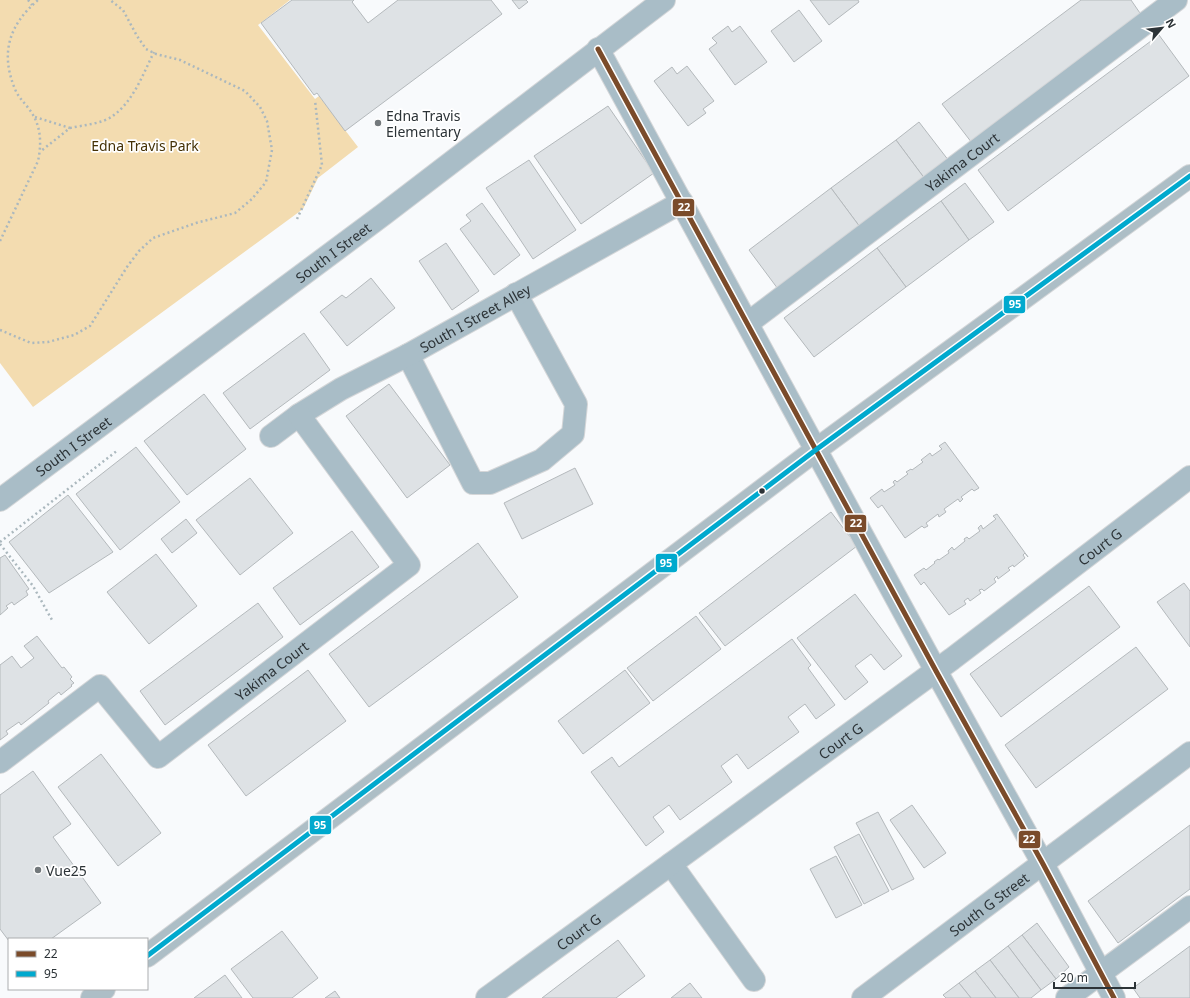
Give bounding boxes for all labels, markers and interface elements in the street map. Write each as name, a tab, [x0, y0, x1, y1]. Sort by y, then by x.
north arrow	[1142, 8, 1182, 48]
text: N	[1163, 16, 1180, 31]
place label: Edna Travis Elementary	[386, 106, 462, 141]
marker: Edna Travis Elementary	[373, 118, 383, 128]
street label: Yakima Court	[921, 128, 1003, 196]
park label: Edna Travis Park	[91, 136, 199, 155]
line badge: 22	[672, 198, 695, 217]
text: 22	[678, 199, 690, 214]
street label: South I Street	[291, 218, 374, 287]
street label: South I Street Alley	[416, 279, 534, 356]
line badge: 95	[1003, 295, 1026, 314]
text: 95	[1009, 296, 1021, 311]
street label: South I Street	[31, 411, 115, 480]
unlabelled marker	[757, 486, 767, 496]
line badge: 22	[844, 514, 867, 533]
text: 22	[850, 515, 862, 530]
street label: Court G	[1073, 523, 1125, 569]
line badge: 95	[655, 553, 678, 573]
text: 95	[660, 555, 672, 570]
street label: Yakima Court	[231, 636, 312, 704]
street label: Court G	[814, 718, 866, 763]
line badge: 95	[309, 815, 332, 835]
text: 95	[314, 817, 326, 832]
line badge: 22	[1018, 830, 1041, 849]
text: 22	[1023, 831, 1035, 846]
place label: Vue25	[46, 861, 87, 880]
marker: Vue25	[33, 865, 43, 875]
street label: South G Street	[945, 868, 1032, 940]
street label: Court G	[552, 909, 604, 954]
legend	[8, 938, 148, 990]
text: 22	[44, 945, 58, 962]
scale bar	[1054, 964, 1135, 990]
text: 95	[44, 965, 58, 982]
text: 20 m	[1060, 969, 1088, 986]

